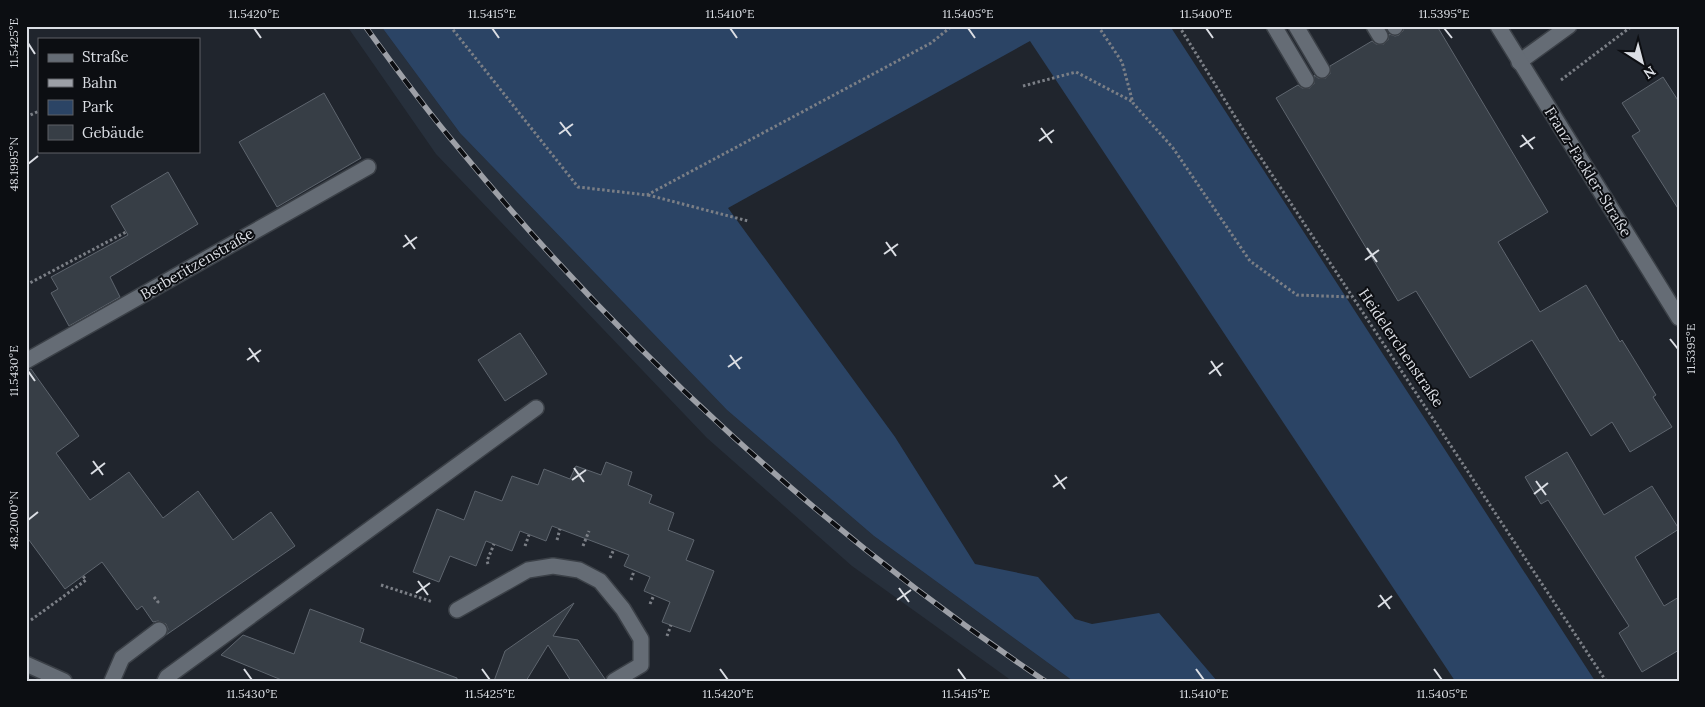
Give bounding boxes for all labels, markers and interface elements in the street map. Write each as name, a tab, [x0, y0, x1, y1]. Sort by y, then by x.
text: 11.5420°E	[229, 6, 279, 21]
text: 11.5415°E	[468, 6, 516, 21]
text: 11.5410°E	[706, 6, 754, 21]
text: 11.5405°E	[942, 6, 994, 21]
text: 11.5400°E	[1180, 6, 1232, 21]
text: 11.5395°E	[1419, 6, 1469, 21]
text: 11.5425°E	[6, 18, 21, 68]
legend	[38, 38, 200, 152]
north arrow	[1618, 38, 1668, 88]
text: Straße	[82, 47, 129, 66]
text: N	[1640, 62, 1659, 83]
text: Bahn	[82, 73, 117, 92]
text: Park	[82, 97, 113, 116]
street label: Franz-Fackler-Straße	[1541, 103, 1636, 240]
text: Gebäude	[82, 123, 144, 142]
text: 48.1995°N	[6, 137, 21, 191]
street label: Berberitzenstraße	[137, 223, 257, 304]
street label: Heidelerchenstraße	[1355, 285, 1448, 411]
text: 11.5395°E	[1683, 324, 1698, 374]
text: 11.5430°E	[6, 345, 21, 397]
text: 48.2000°N	[6, 490, 21, 550]
text: 11.5430°E	[226, 686, 278, 701]
text: 11.5425°E	[465, 686, 515, 701]
text: 11.5420°E	[703, 686, 753, 701]
text: 11.5415°E	[942, 686, 990, 701]
text: 11.5410°E	[1180, 686, 1228, 701]
text: 11.5405°E	[1416, 686, 1468, 701]

